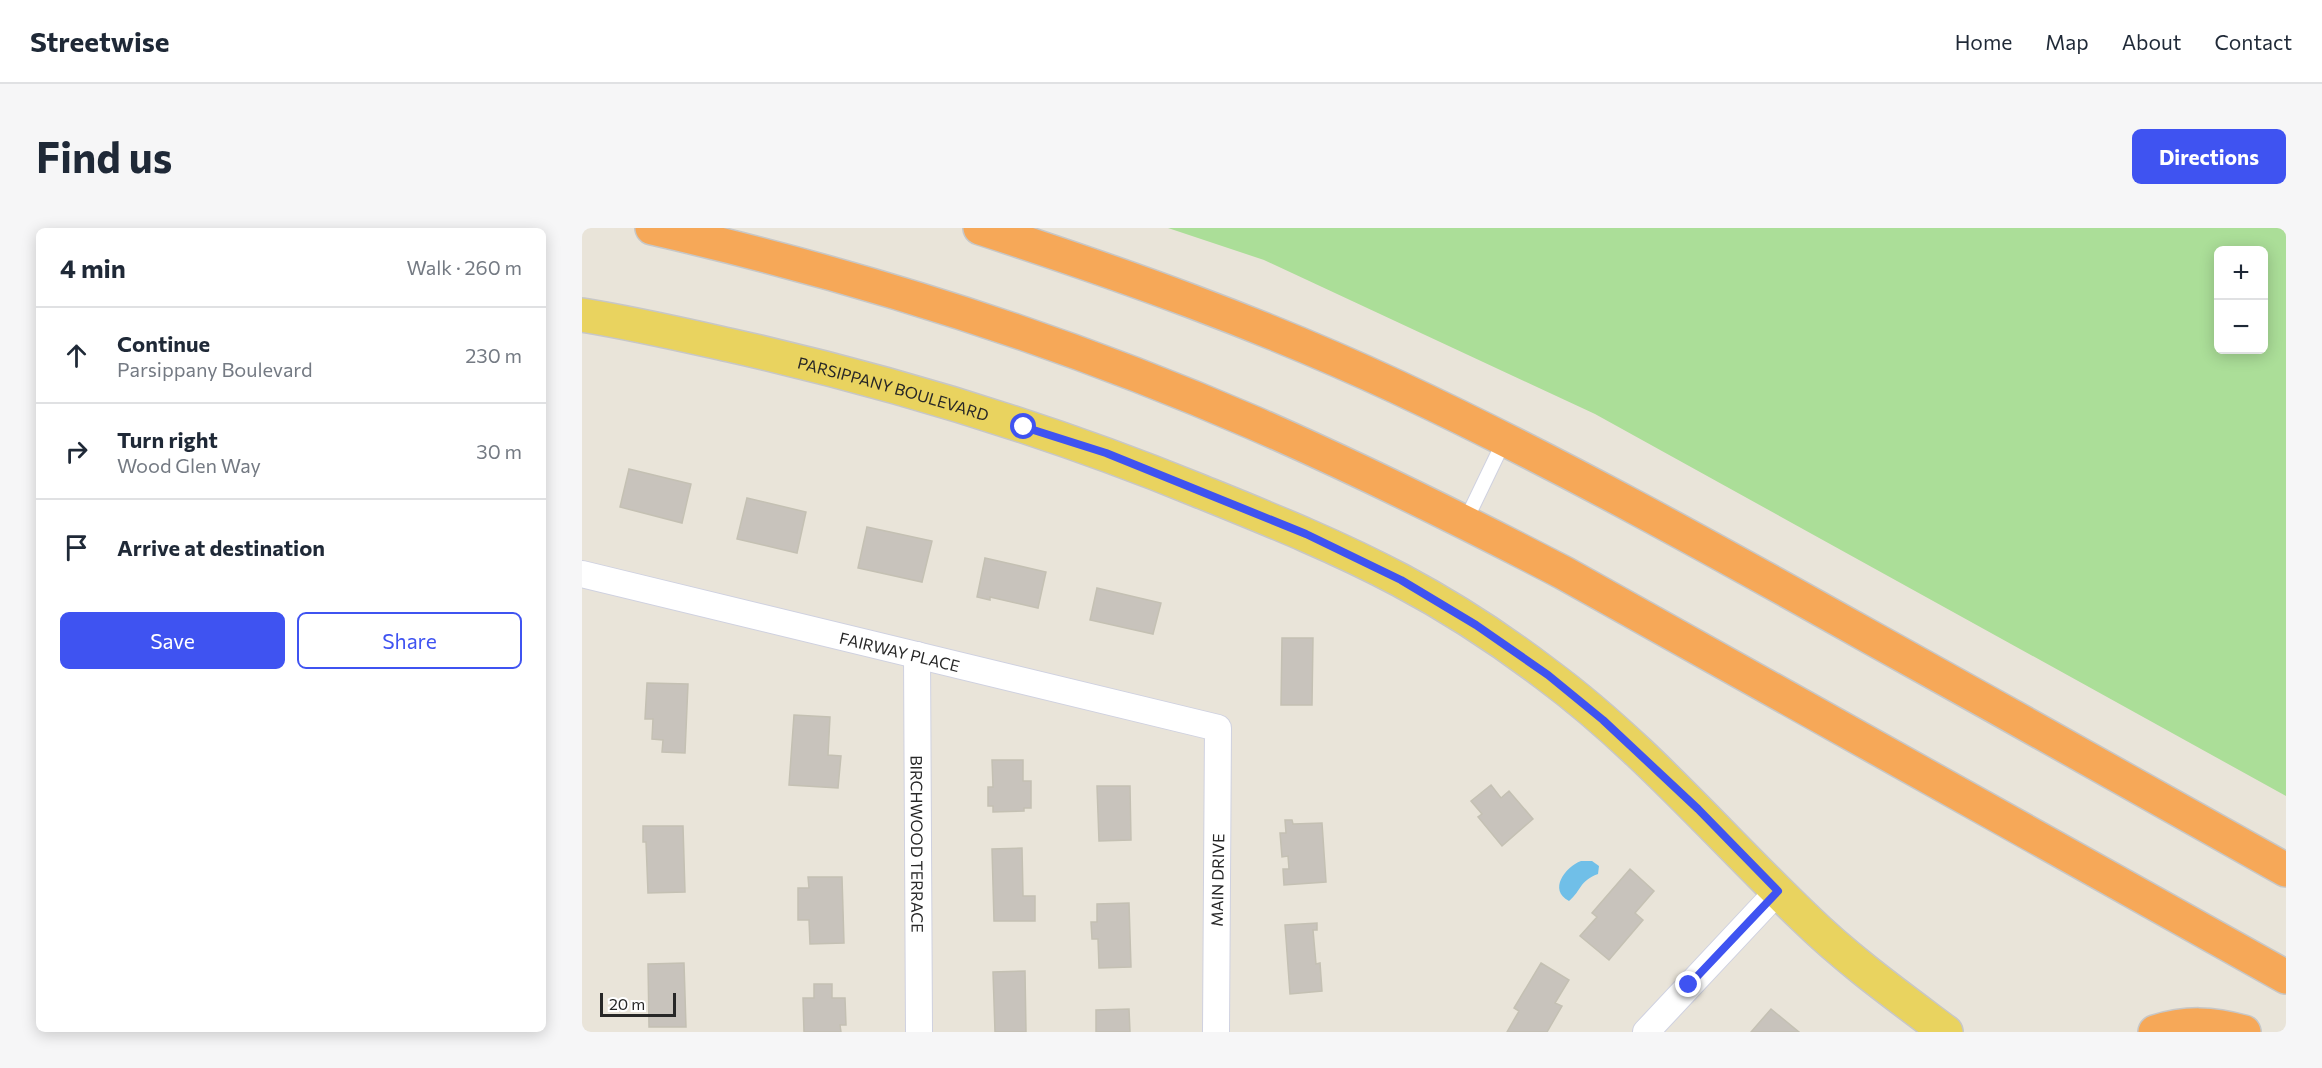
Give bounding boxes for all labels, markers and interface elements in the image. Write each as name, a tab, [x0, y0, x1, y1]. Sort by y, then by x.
text: Streetwise	[30, 24, 170, 58]
text: Home	[1955, 29, 2012, 54]
text: Map	[2045, 29, 2089, 54]
text: About	[2122, 29, 2181, 54]
text: Contact	[2214, 29, 2292, 54]
button: Directions	[2132, 129, 2286, 184]
text: Find us	[36, 130, 172, 182]
map controls	[2214, 246, 2268, 354]
button: +	[2214, 246, 2268, 300]
text: 4 min	[60, 252, 126, 283]
text: Walk · 260 m	[406, 255, 522, 279]
button: −	[2214, 300, 2268, 354]
text: Continue	[117, 330, 210, 357]
icon: ahead	[60, 339, 93, 372]
text: 230 m	[465, 343, 522, 367]
street label: PARSIPPANY BOULEVARD	[796, 352, 991, 424]
text: Parsippany Boulevard	[117, 357, 313, 381]
route start	[1010, 413, 1036, 439]
text: Turn right	[117, 426, 218, 453]
icon: right	[60, 435, 93, 468]
text: 30 m	[476, 439, 522, 463]
text: Wood Glen Way	[117, 453, 261, 477]
icon: arrive	[60, 531, 93, 564]
text: Arrive at destination	[117, 534, 325, 561]
button: Save	[60, 612, 285, 669]
button: Share	[297, 612, 522, 669]
street label: FAIRWAY PLACE	[838, 627, 962, 675]
street label: BIRCHWOOD TERRACE	[908, 755, 928, 933]
street label: MAIN DRIVE	[1207, 833, 1227, 927]
route end	[1675, 971, 1701, 997]
scale bar	[600, 990, 676, 1018]
text: 20 m	[609, 994, 645, 1013]

